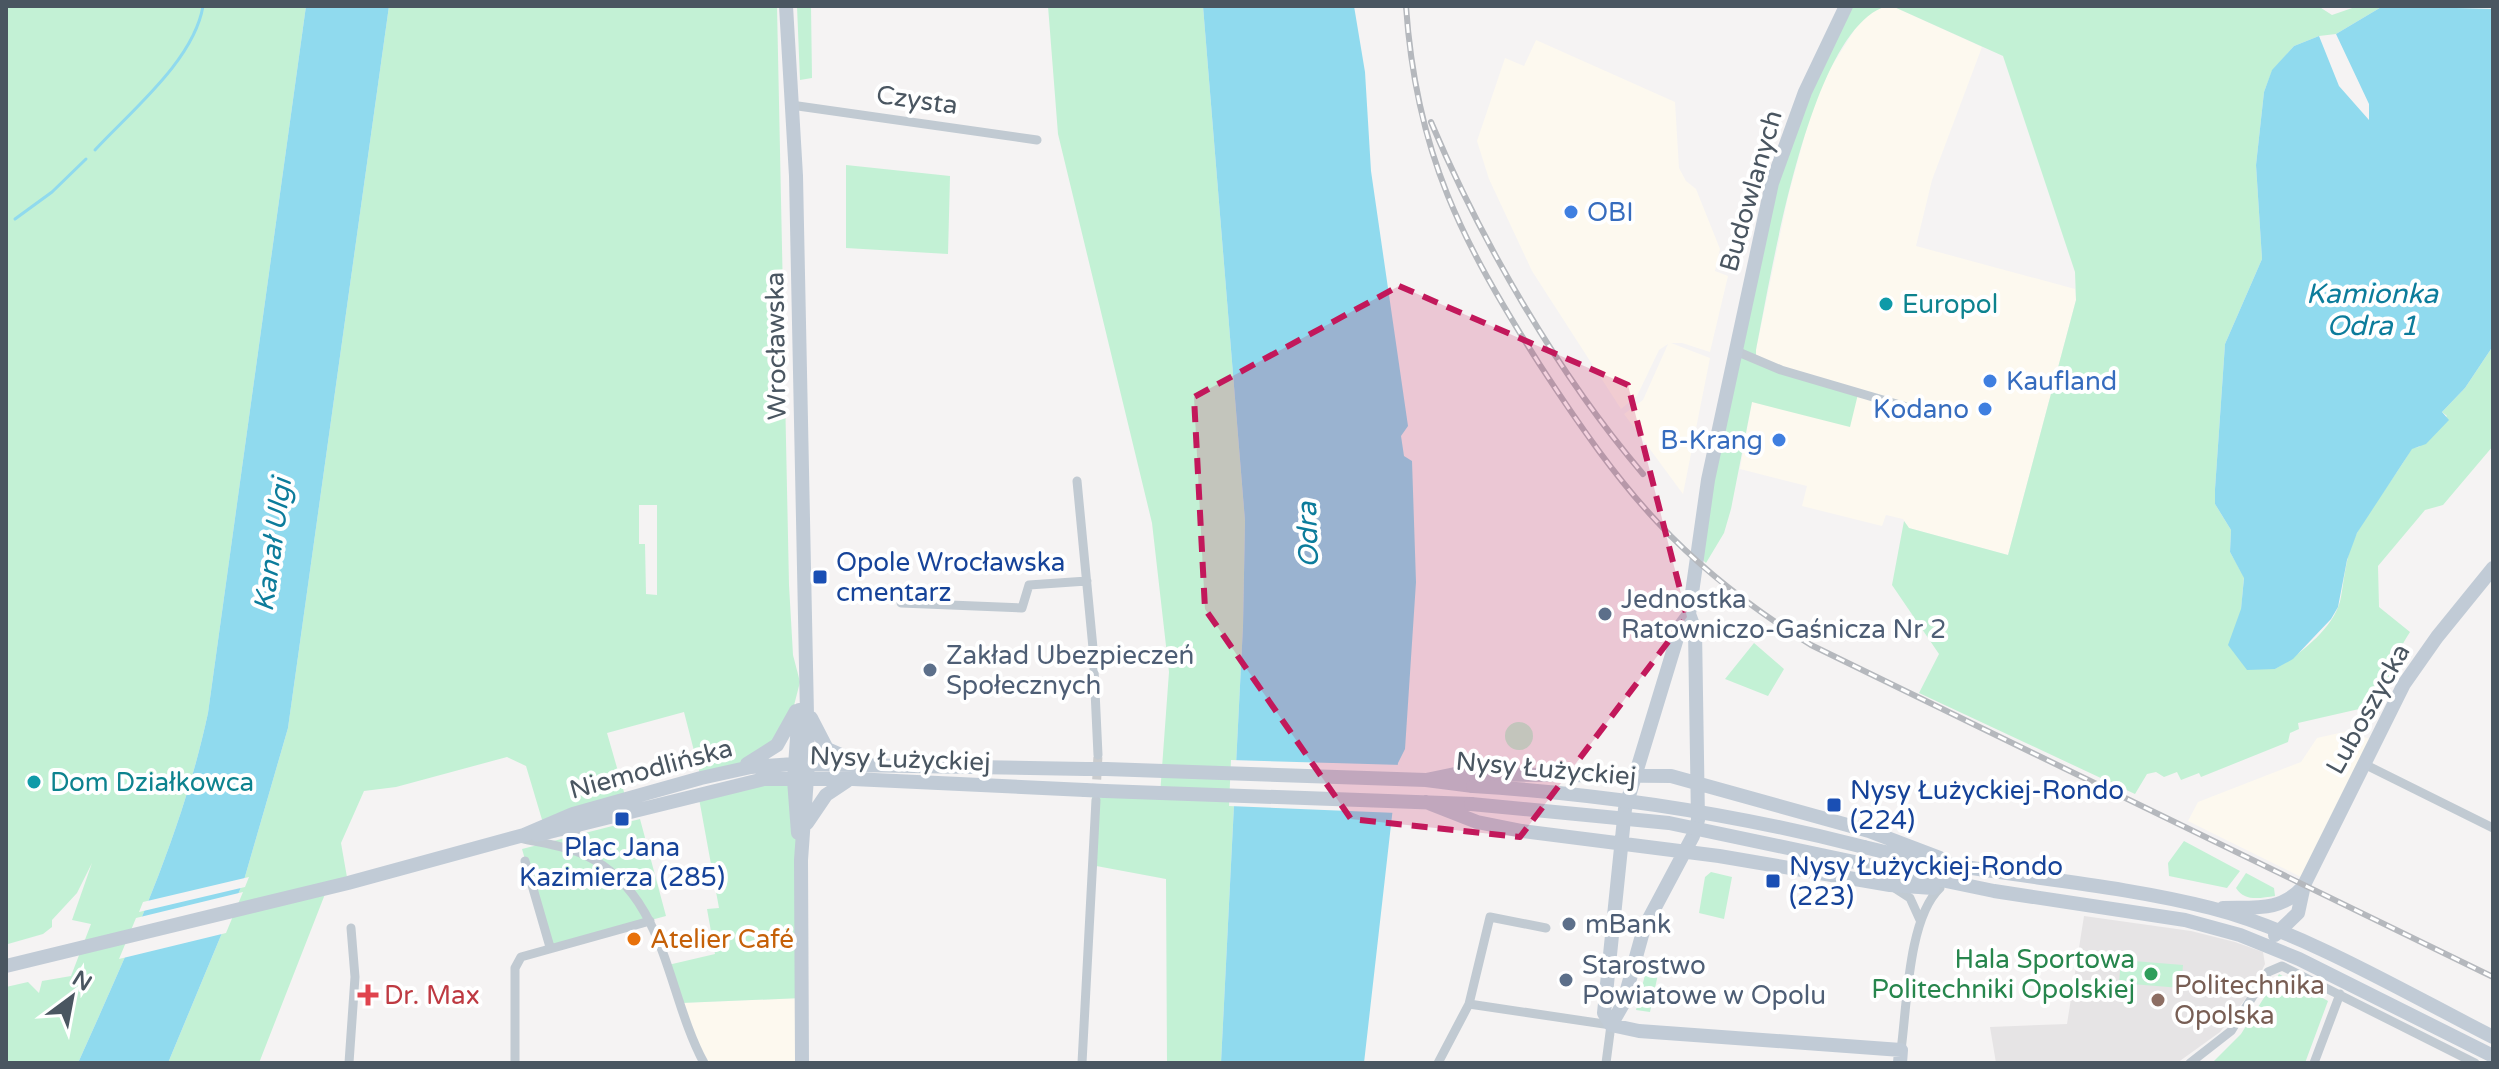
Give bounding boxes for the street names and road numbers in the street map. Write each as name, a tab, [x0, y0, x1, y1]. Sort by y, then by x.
street label: Czysta	[874, 79, 960, 121]
street label: Budowlanych	[1713, 107, 1789, 275]
street label: Wrocławska	[759, 272, 793, 420]
street label: Luboszycka	[2319, 638, 2417, 780]
street label: Niemodlińska	[566, 732, 736, 806]
street label: Nysy Łużyckiej	[809, 740, 991, 778]
street label: Nysy Łużyckiej	[1454, 746, 1638, 792]

